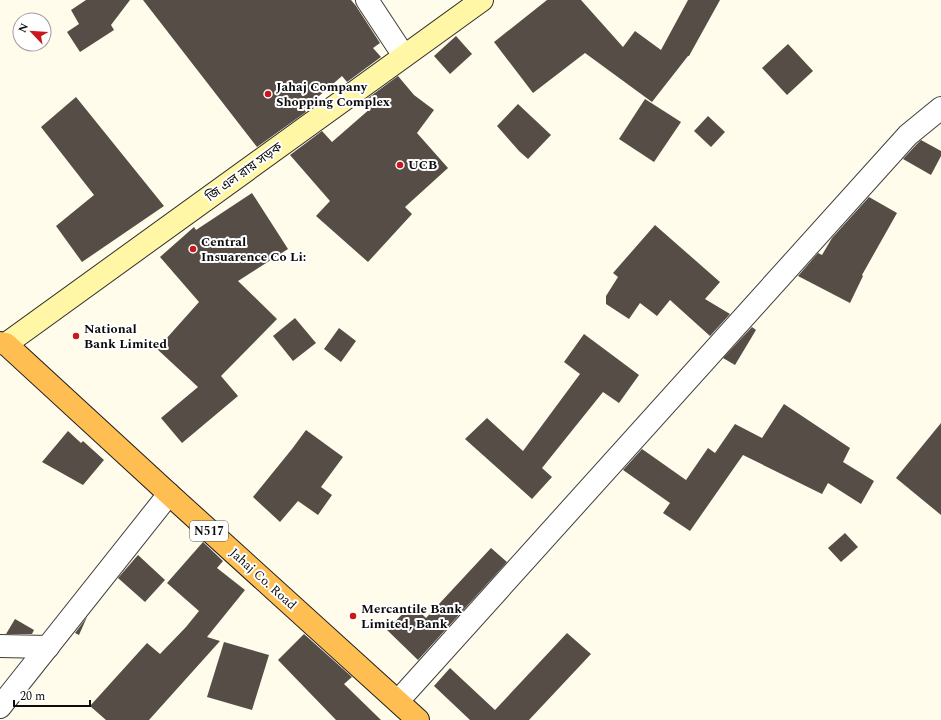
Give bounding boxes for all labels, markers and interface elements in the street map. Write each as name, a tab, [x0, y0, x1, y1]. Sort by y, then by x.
north arrow	[12, 12, 52, 52]
text: N	[14, 20, 33, 36]
place label: Jahaj Company Shopping Complex	[276, 77, 390, 112]
marker: Jahaj Company Shopping Complex	[263, 89, 273, 99]
street label: জি এল রায় সড়ক	[201, 137, 287, 207]
place label: UCB	[408, 155, 437, 175]
marker: UCB	[395, 160, 405, 170]
place label: Central Insuarence Co Li:	[201, 232, 306, 267]
marker: Central Insuarence Co Li:	[188, 244, 198, 254]
place label: National Bank Limited	[84, 319, 167, 354]
marker: National Bank Limited	[71, 331, 81, 341]
road number: N517	[190, 521, 228, 541]
street label: Jahaj Co. Road	[225, 543, 301, 615]
place label: Mercantile Bank Limited, Bank	[361, 599, 462, 634]
marker: Mercantile Bank Limited, Bank	[348, 611, 358, 621]
scale bar	[14, 682, 90, 708]
text: 20 m	[20, 687, 45, 706]

